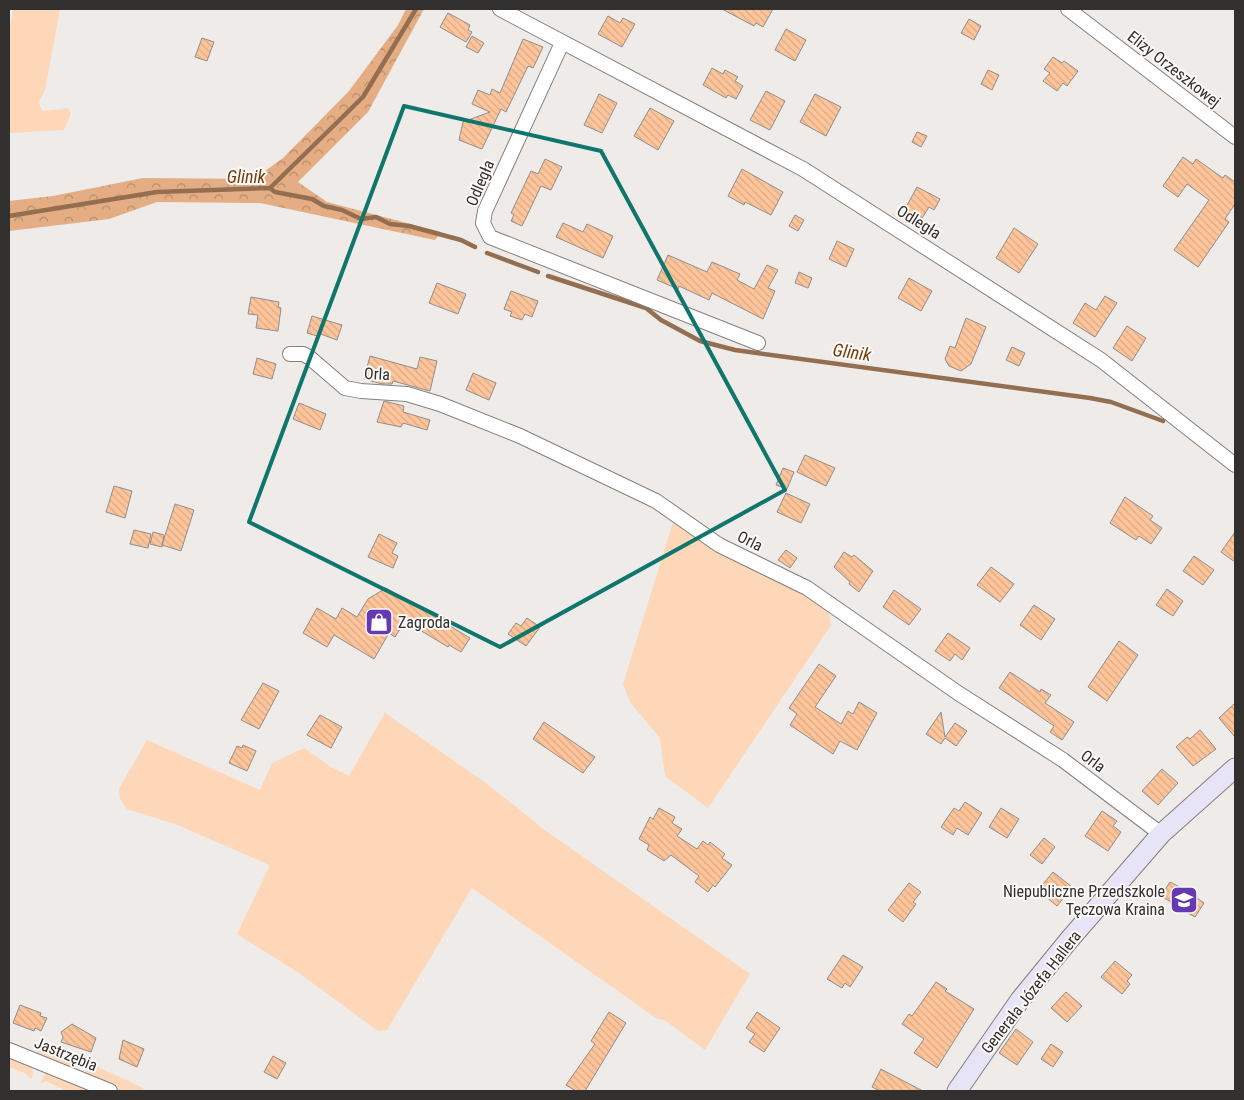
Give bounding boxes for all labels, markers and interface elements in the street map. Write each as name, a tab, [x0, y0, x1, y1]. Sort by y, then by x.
street label: Elizy Orzeszkowej	[1124, 27, 1224, 111]
street label: Odległa	[462, 157, 498, 209]
water label: Glinik	[227, 166, 266, 187]
street label: Odległa	[893, 201, 945, 243]
water label: Glinik	[831, 339, 874, 365]
street label: Orla	[364, 364, 390, 384]
street label: Orla	[734, 527, 766, 555]
shop icon: Zagroda	[364, 607, 394, 637]
place label: Zagroda	[398, 613, 450, 632]
street label: Orla	[1077, 746, 1109, 776]
place label: Niepubliczne Przedszkole Tęczowa Kraina	[1003, 882, 1165, 919]
school or university icon: Niepubliczne Przedszkole Tęczowa Kraina	[1169, 885, 1199, 915]
street label: Generała Józefa Hallera	[977, 927, 1085, 1057]
street label: Jastrzębia	[32, 1033, 100, 1075]

